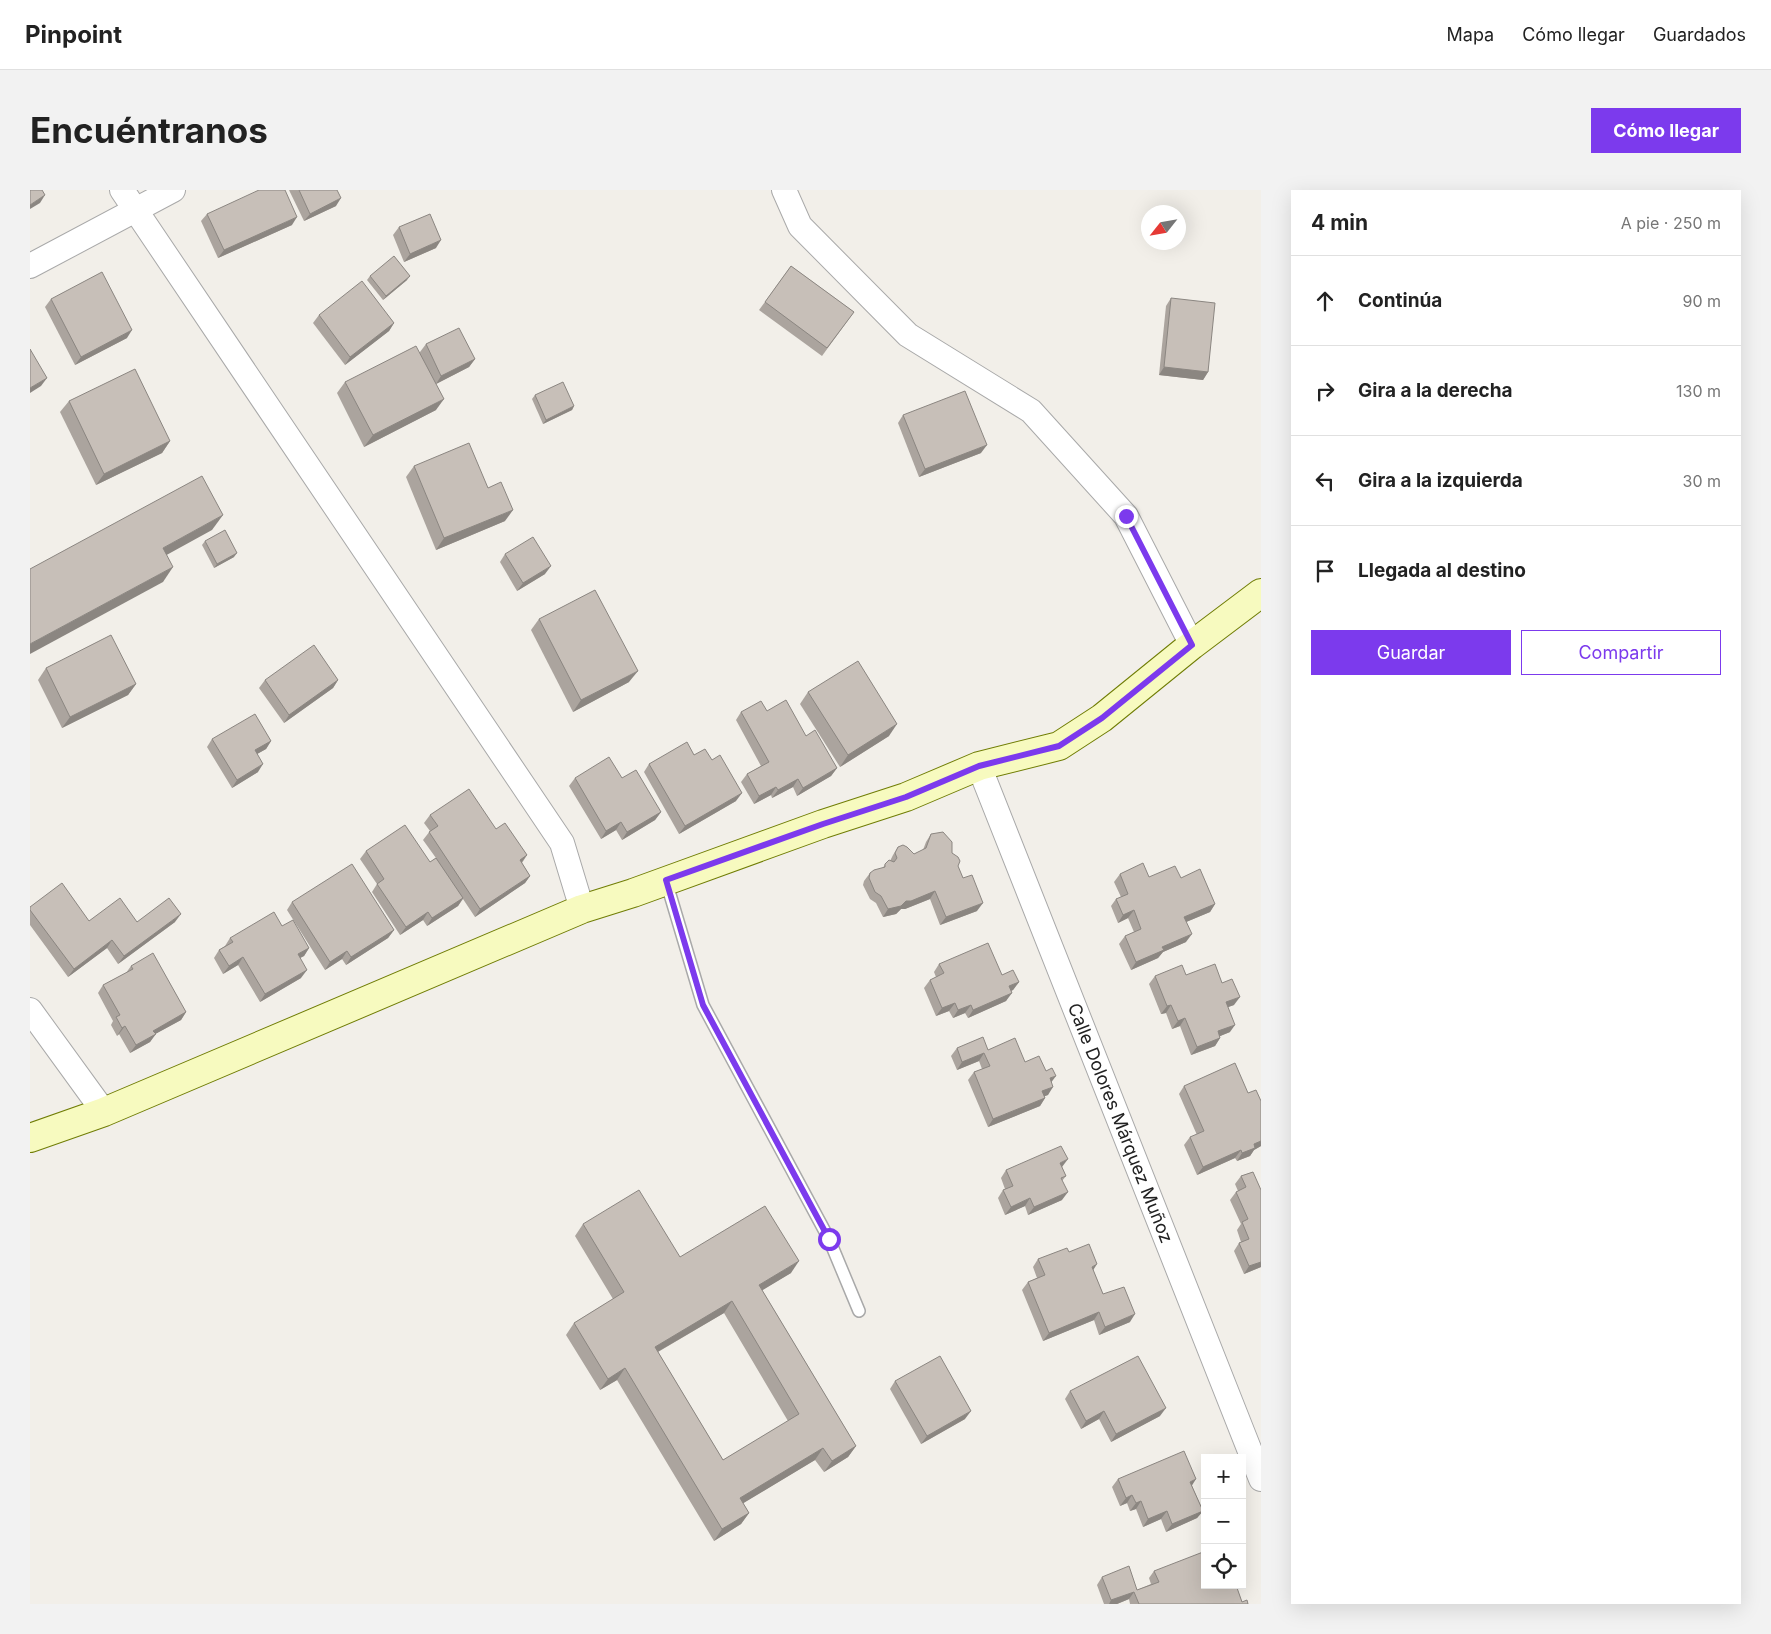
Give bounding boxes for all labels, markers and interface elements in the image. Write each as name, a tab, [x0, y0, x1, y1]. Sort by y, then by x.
text: Pinpoint	[25, 20, 122, 49]
text: Mapa	[1447, 24, 1494, 45]
text: Cómo llegar	[1522, 24, 1625, 45]
text: Guardados	[1653, 24, 1746, 45]
button: Cómo llegar	[1591, 108, 1741, 153]
text: Encuéntranos	[30, 109, 268, 151]
north arrow	[1141, 205, 1186, 250]
text: 4 min	[1311, 210, 1368, 235]
text: A pie · 250 m	[1621, 213, 1721, 233]
icon: ahead	[1311, 287, 1339, 315]
text: Continúa	[1358, 289, 1442, 312]
text: 90 m	[1682, 291, 1721, 311]
icon: right	[1311, 377, 1339, 405]
text: Gira a la derecha	[1358, 379, 1513, 402]
text: 130 m	[1676, 381, 1721, 401]
icon: left	[1311, 467, 1339, 495]
text: Gira a la izquierda	[1358, 469, 1523, 492]
text: 30 m	[1683, 471, 1721, 491]
route end	[1115, 505, 1138, 528]
icon: arrive	[1311, 557, 1339, 585]
text: Llegada al destino	[1358, 559, 1526, 582]
button: Guardar	[1311, 630, 1511, 675]
button: Compartir	[1521, 630, 1721, 675]
street label: Calle Dolores Márquez Muñoz	[1064, 1000, 1178, 1246]
route start	[818, 1228, 841, 1251]
map controls	[1201, 1454, 1246, 1589]
button: +	[1201, 1454, 1246, 1499]
button: −	[1201, 1499, 1246, 1544]
button: locate	[1201, 1544, 1246, 1589]

